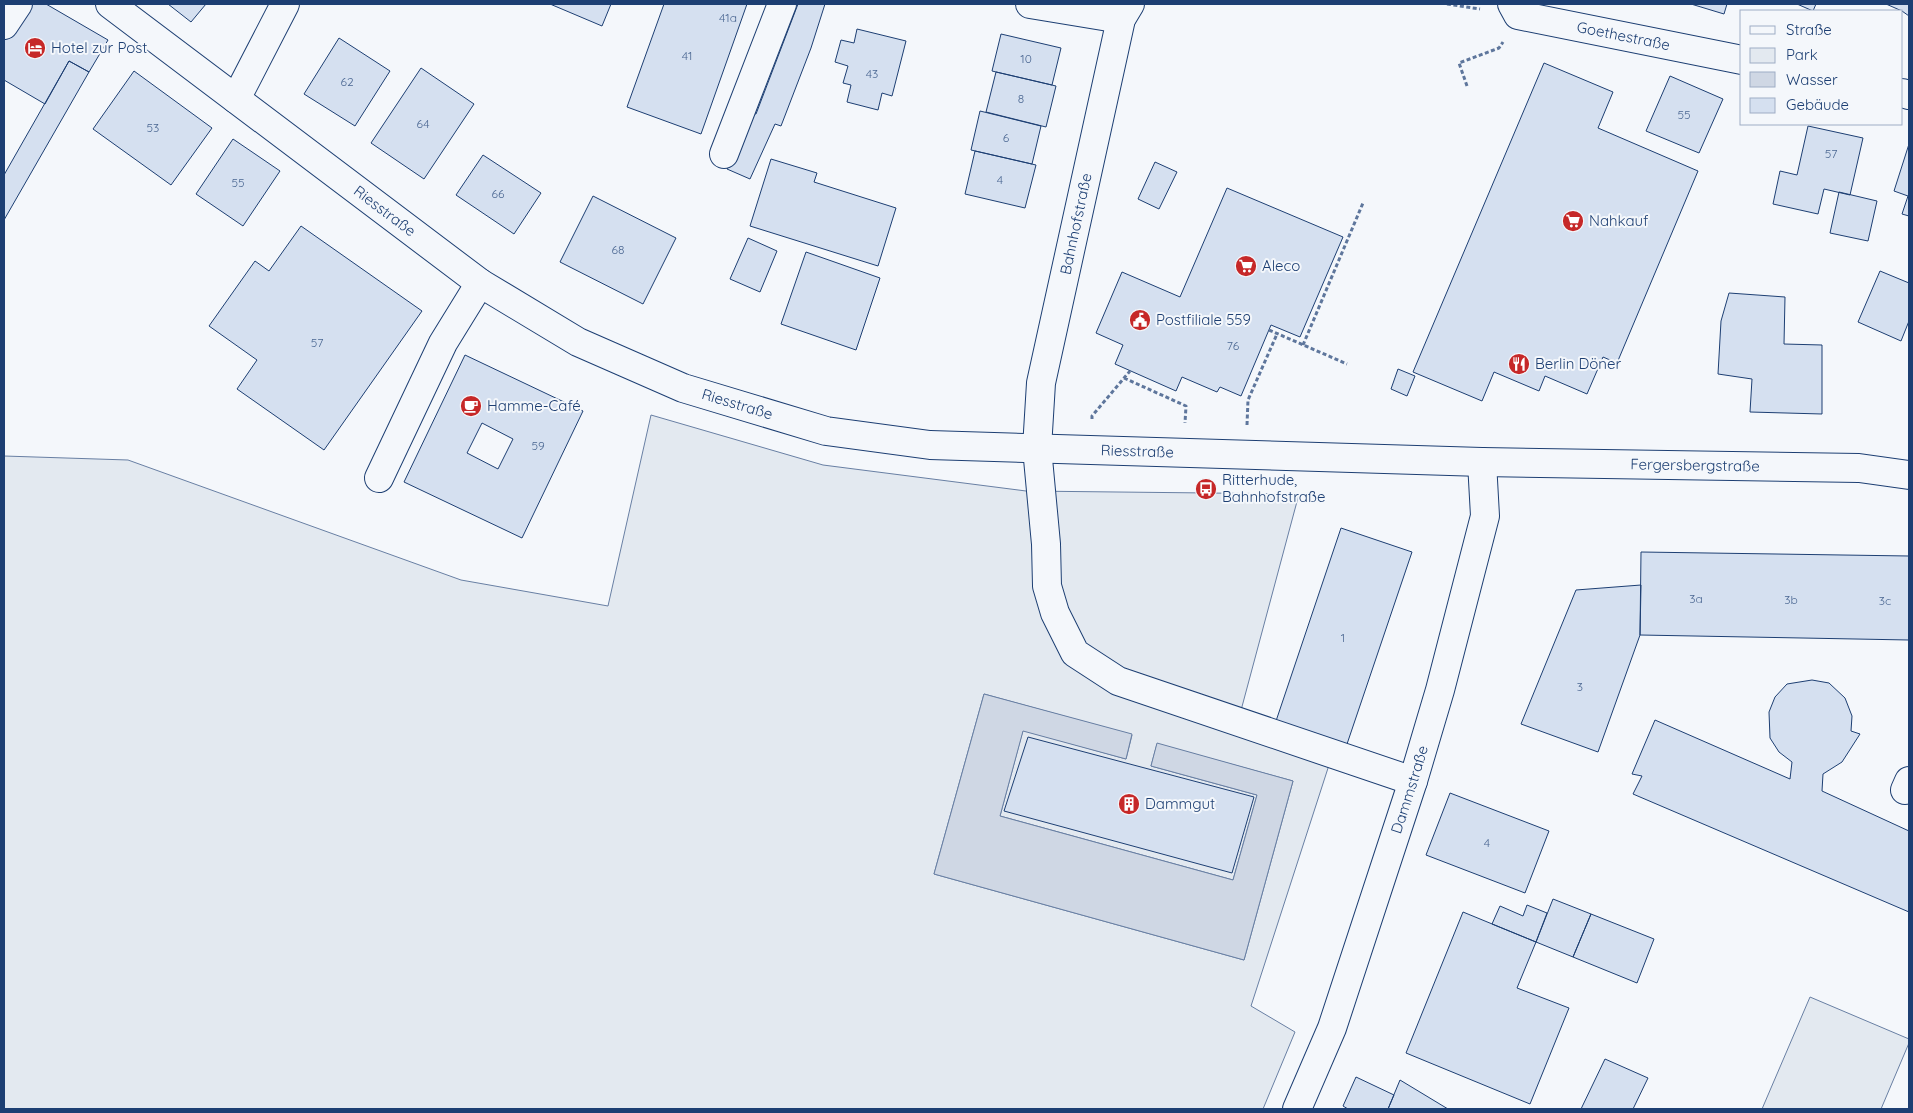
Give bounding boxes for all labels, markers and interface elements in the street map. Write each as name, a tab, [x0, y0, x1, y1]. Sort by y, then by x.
house number: 41a	[719, 10, 737, 25]
legend	[1740, 10, 1903, 125]
street label: Goethestraße	[1575, 17, 1672, 54]
text: Straße	[1786, 20, 1832, 39]
hotel icon: Hotel zur Post	[23, 36, 47, 60]
place label: Hotel zur Post	[51, 38, 147, 57]
text: Park	[1786, 45, 1818, 64]
house number: 41	[682, 48, 692, 63]
house number: 10	[1020, 51, 1032, 66]
house number: 43	[866, 66, 878, 81]
text: Wasser	[1786, 70, 1838, 89]
house number: 62	[340, 74, 354, 89]
house number: 8	[1018, 91, 1024, 106]
text: Gebäude	[1786, 95, 1849, 114]
house number: 55	[1677, 107, 1691, 122]
house number: 64	[417, 116, 429, 131]
house number: 53	[147, 120, 159, 135]
house number: 6	[1003, 130, 1010, 145]
house number: 57	[1825, 146, 1837, 161]
street label: Bahnhofstraße	[1055, 171, 1096, 276]
house number: 4	[997, 172, 1003, 187]
house number: 55	[231, 175, 245, 190]
street label: Riesstraße	[350, 181, 420, 240]
house number: 66	[492, 186, 505, 201]
supermarket icon: Nahkauf	[1561, 209, 1585, 233]
place label: Nahkauf	[1589, 211, 1649, 230]
house number: 68	[612, 242, 624, 257]
supermarket icon: Aleco	[1234, 254, 1258, 278]
place label: Aleco	[1262, 256, 1300, 275]
public building icon: Postfiliale 559	[1128, 308, 1152, 332]
place label: Postfiliale 559	[1156, 310, 1251, 329]
house number: 57	[311, 335, 323, 350]
house number: 76	[1227, 338, 1240, 353]
restaurant icon: Berlin Döner	[1507, 352, 1531, 376]
place label: Berlin Döner	[1535, 354, 1621, 373]
street label: Riesstraße	[700, 384, 775, 423]
cafe icon: Hamme-Café	[459, 394, 483, 418]
place label: Hamme-Café	[487, 396, 581, 415]
house number: 59	[531, 438, 545, 453]
street label: Riesstraße	[1100, 440, 1174, 462]
street label: Fergersbergstraße	[1630, 454, 1760, 475]
place label: Ritterhude, Bahnhofstraße	[1222, 470, 1325, 506]
bus stop icon: Ritterhude, Bahnhofstraße	[1194, 477, 1218, 501]
house number: 3a	[1689, 591, 1703, 606]
house number: 3b	[1784, 592, 1798, 607]
house number: 3c	[1879, 593, 1891, 608]
house number: 1	[1341, 630, 1345, 645]
house number: 3	[1577, 679, 1583, 694]
street label: Dammstraße	[1386, 743, 1432, 836]
building icon: Dammgut	[1117, 792, 1141, 816]
place label: Dammgut	[1145, 794, 1215, 813]
house number: 4	[1484, 835, 1490, 850]

